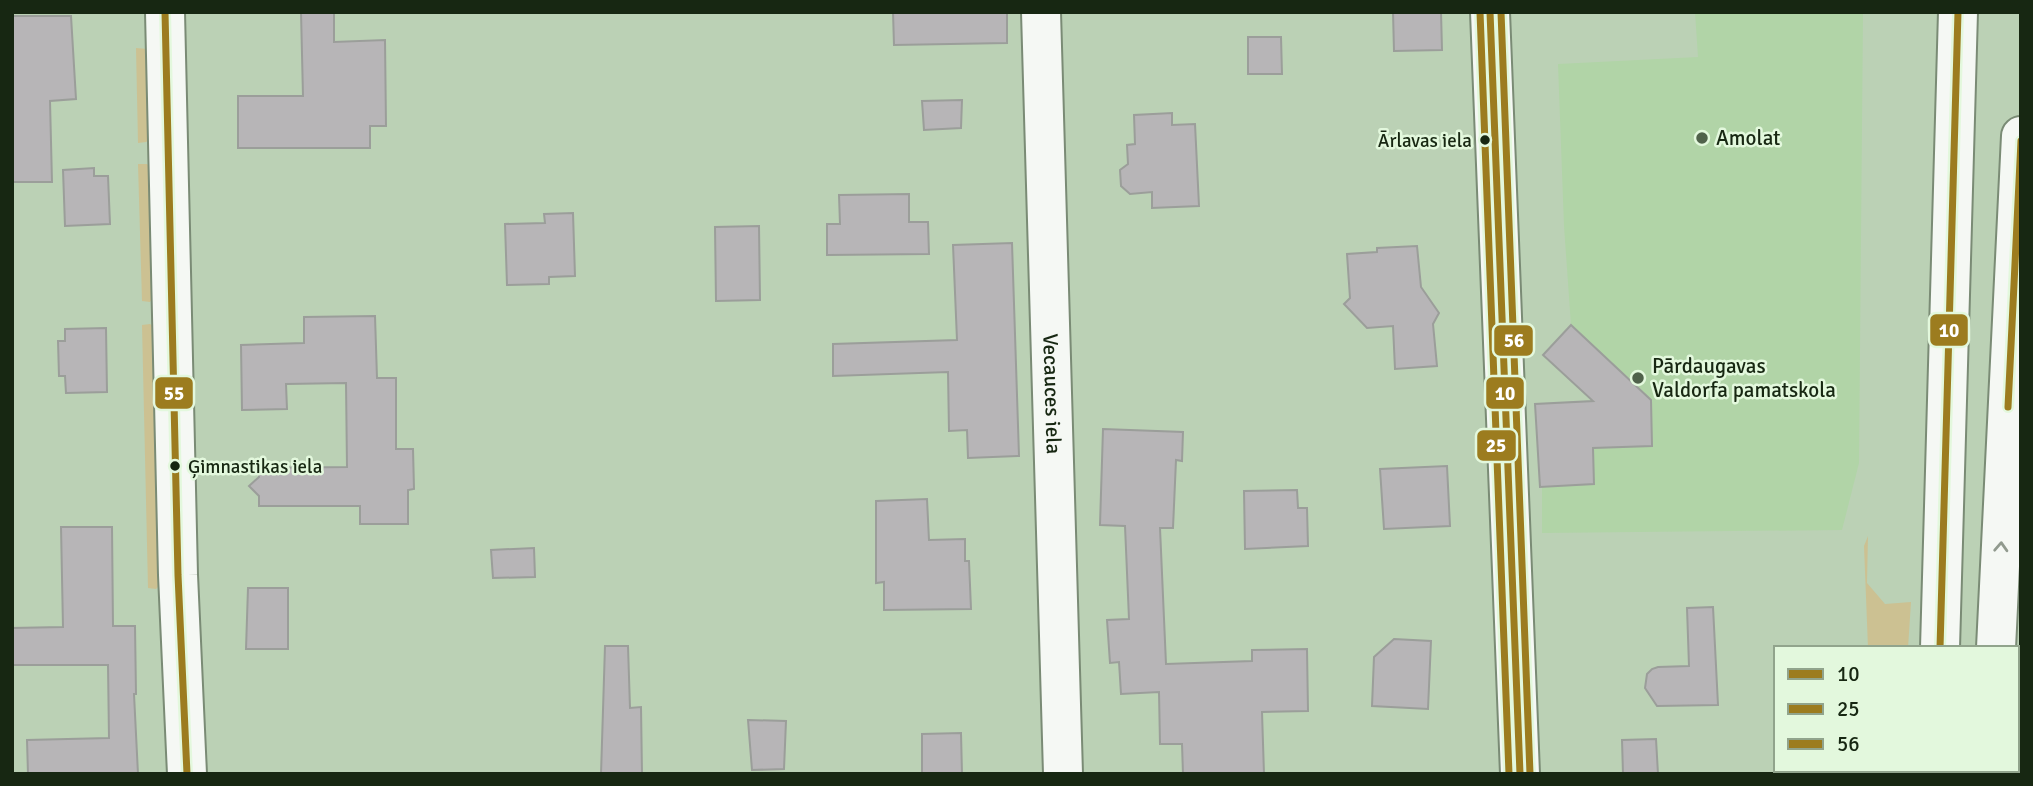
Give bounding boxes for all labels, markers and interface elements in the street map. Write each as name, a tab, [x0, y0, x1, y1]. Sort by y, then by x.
place label: Amolat	[1716, 125, 1780, 151]
place label: Ārlavas iela	[1378, 129, 1472, 153]
marker: Amolat	[1694, 130, 1710, 146]
marker: Ārlavas iela	[1478, 133, 1492, 147]
line badge: 10	[1929, 313, 1969, 347]
text: 10	[1939, 319, 1959, 343]
line badge: 56	[1493, 324, 1534, 357]
text: 56	[1504, 329, 1524, 353]
street label: Vecauces iela	[1037, 333, 1067, 455]
place label: Pārdaugavas Valdorfa pamatskola	[1652, 353, 1836, 403]
marker: Pārdaugavas Valdorfa pamatskola	[1630, 370, 1646, 386]
line badge: 55	[154, 376, 194, 410]
line badge: 10	[1485, 376, 1525, 410]
text: 55	[164, 382, 184, 406]
text: 10	[1495, 382, 1515, 406]
line badge: 25	[1476, 429, 1517, 462]
text: 25	[1486, 434, 1506, 458]
place label: Ģimnastikas iela	[188, 455, 322, 479]
marker: Ģimnastikas iela	[168, 459, 182, 473]
one-way arrow	[1994, 541, 2009, 552]
legend	[1774, 646, 2019, 772]
text: 10	[1837, 661, 1860, 687]
text: 25	[1837, 696, 1860, 722]
text: 56	[1837, 731, 1860, 757]

